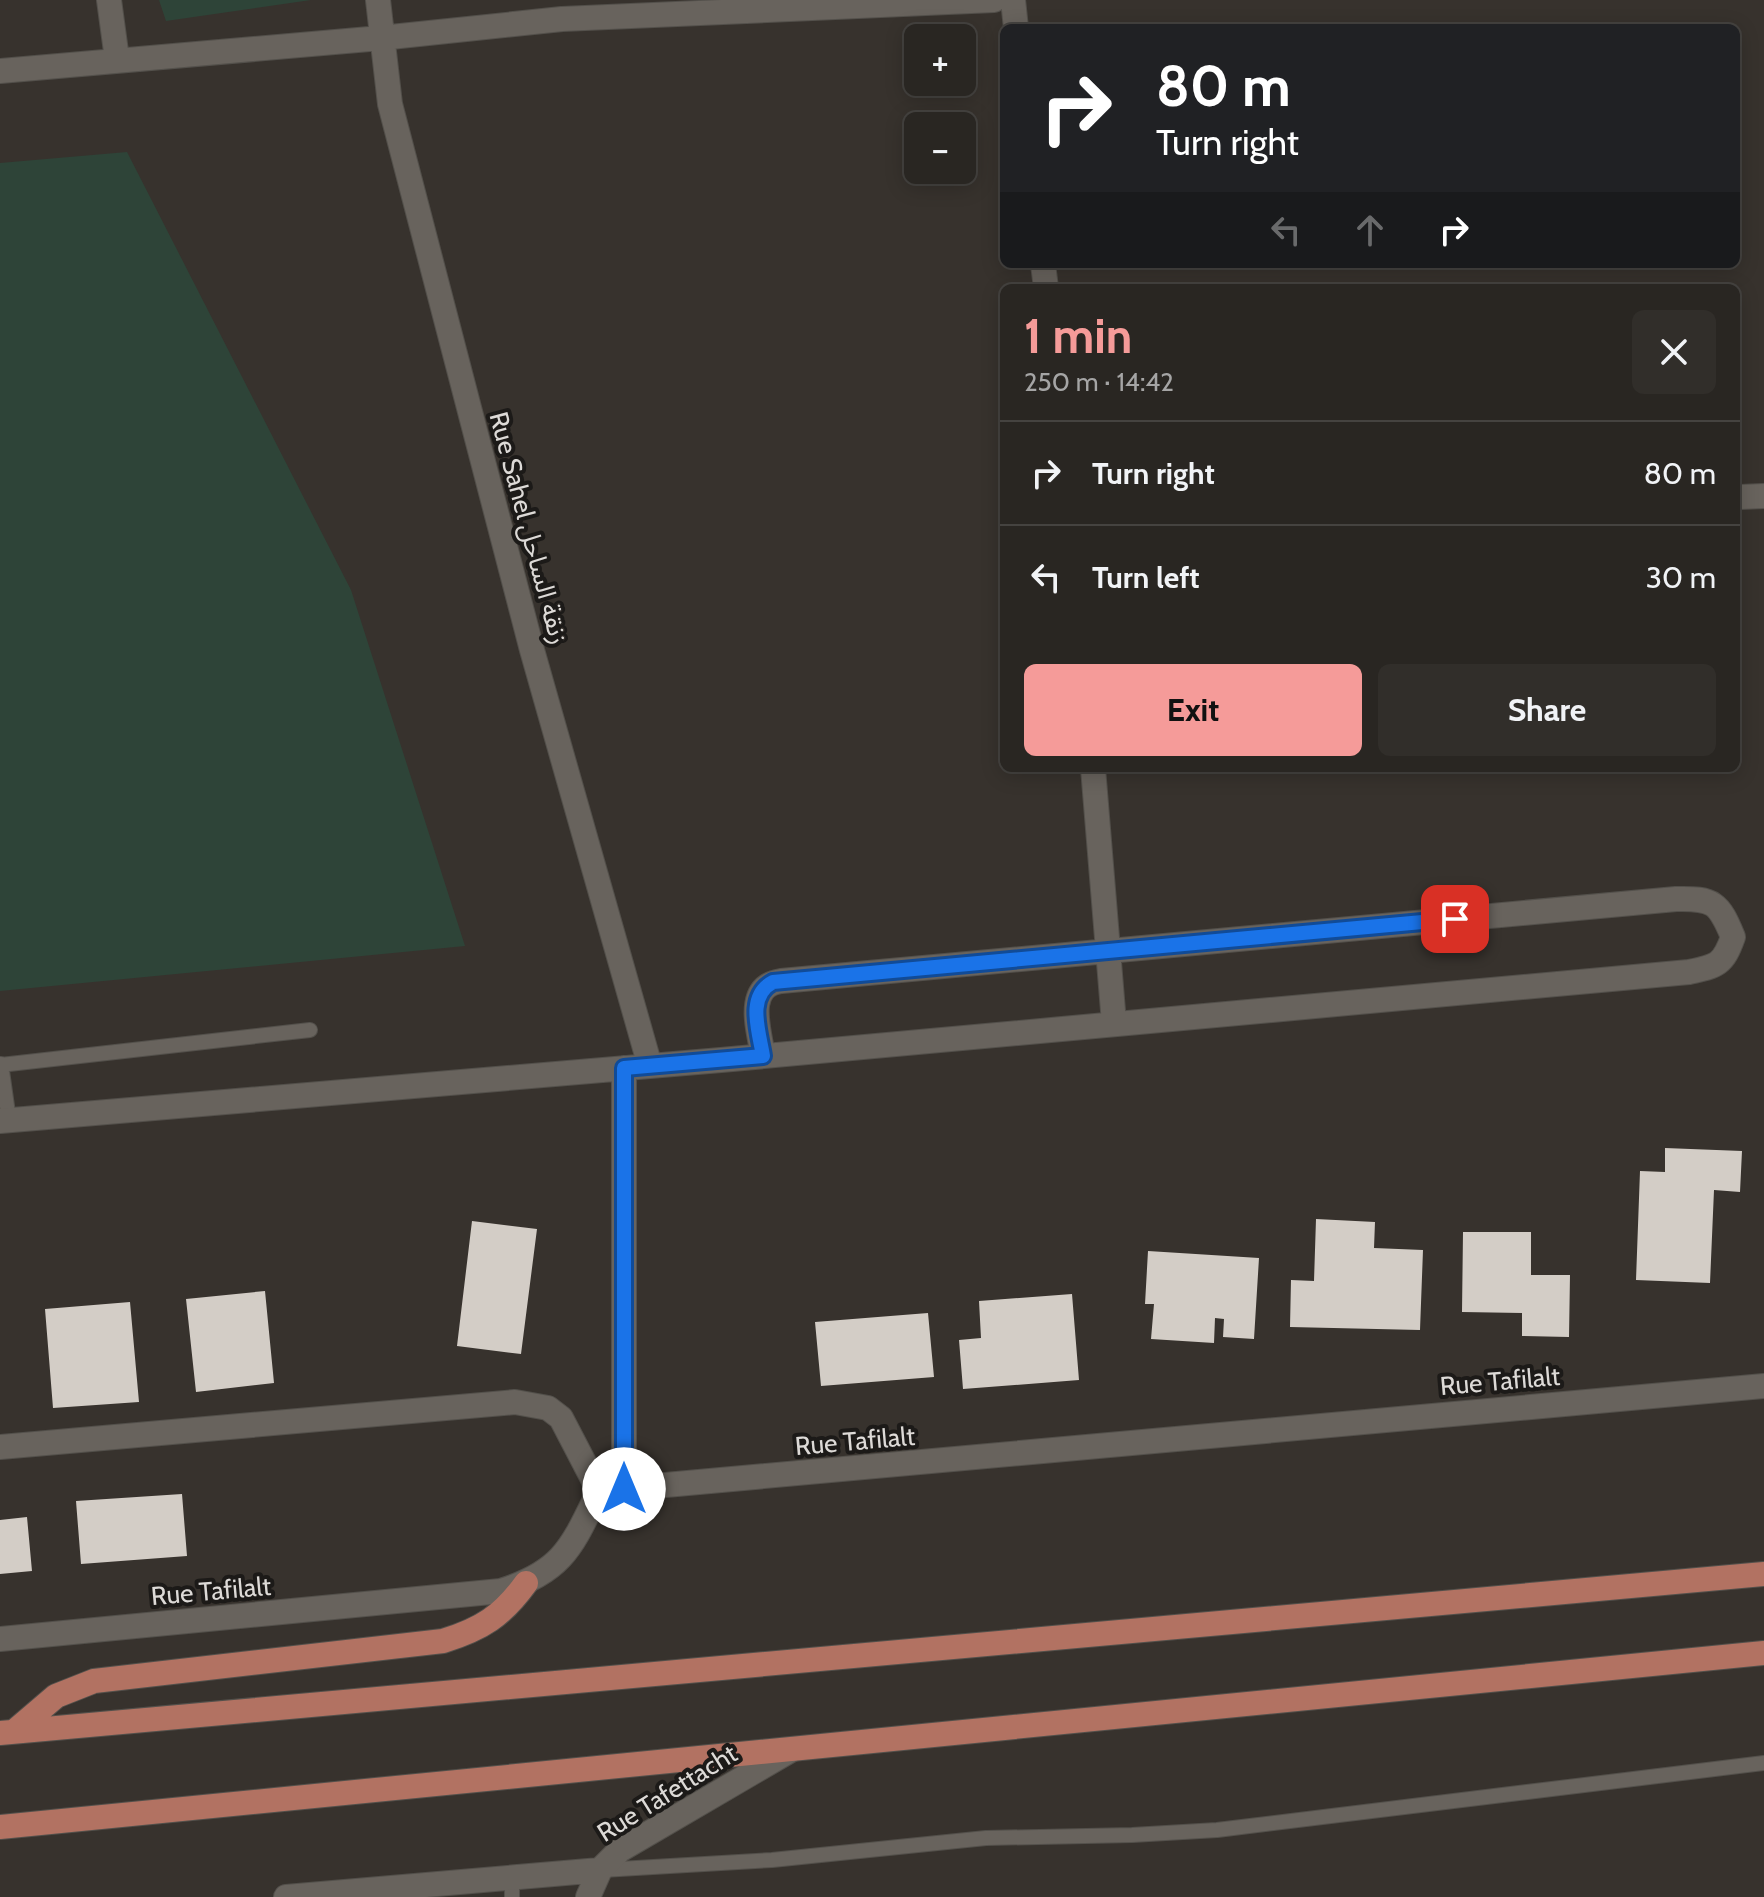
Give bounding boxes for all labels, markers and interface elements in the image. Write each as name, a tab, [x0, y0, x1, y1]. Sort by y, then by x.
map controls	[904, 24, 976, 184]
button: +	[904, 24, 976, 96]
text: 80 m	[1156, 52, 1291, 120]
icon: right	[1024, 56, 1128, 160]
button: −	[904, 112, 976, 184]
text: Turn right	[1156, 120, 1299, 164]
icon: left	[1264, 208, 1308, 252]
icon: ahead	[1348, 208, 1392, 252]
icon: right	[1432, 208, 1476, 252]
text: 1 min	[1024, 307, 1132, 365]
button: close	[1632, 310, 1716, 394]
text: 250 m · 14:42	[1024, 366, 1174, 398]
street label: Rue Sahel زنقة الساحل	[483, 408, 575, 648]
icon: right	[1024, 451, 1068, 495]
text: Turn right	[1092, 455, 1215, 492]
text: 80 m	[1644, 455, 1716, 492]
icon: left	[1024, 555, 1068, 599]
text: Turn left	[1092, 559, 1200, 596]
text: 30 m	[1646, 559, 1716, 596]
button: Exit	[1024, 664, 1362, 756]
button: Share	[1378, 664, 1716, 756]
pin	[1421, 885, 1489, 953]
icon: arrive	[1433, 897, 1477, 941]
street label: Rue Tafilalt	[1439, 1360, 1562, 1402]
street label: Rue Tafilalt	[794, 1420, 917, 1462]
position arrow	[582, 1447, 666, 1531]
street label: Rue Tafilalt	[150, 1570, 273, 1612]
street label: Rue Tafettacht	[591, 1737, 743, 1849]

